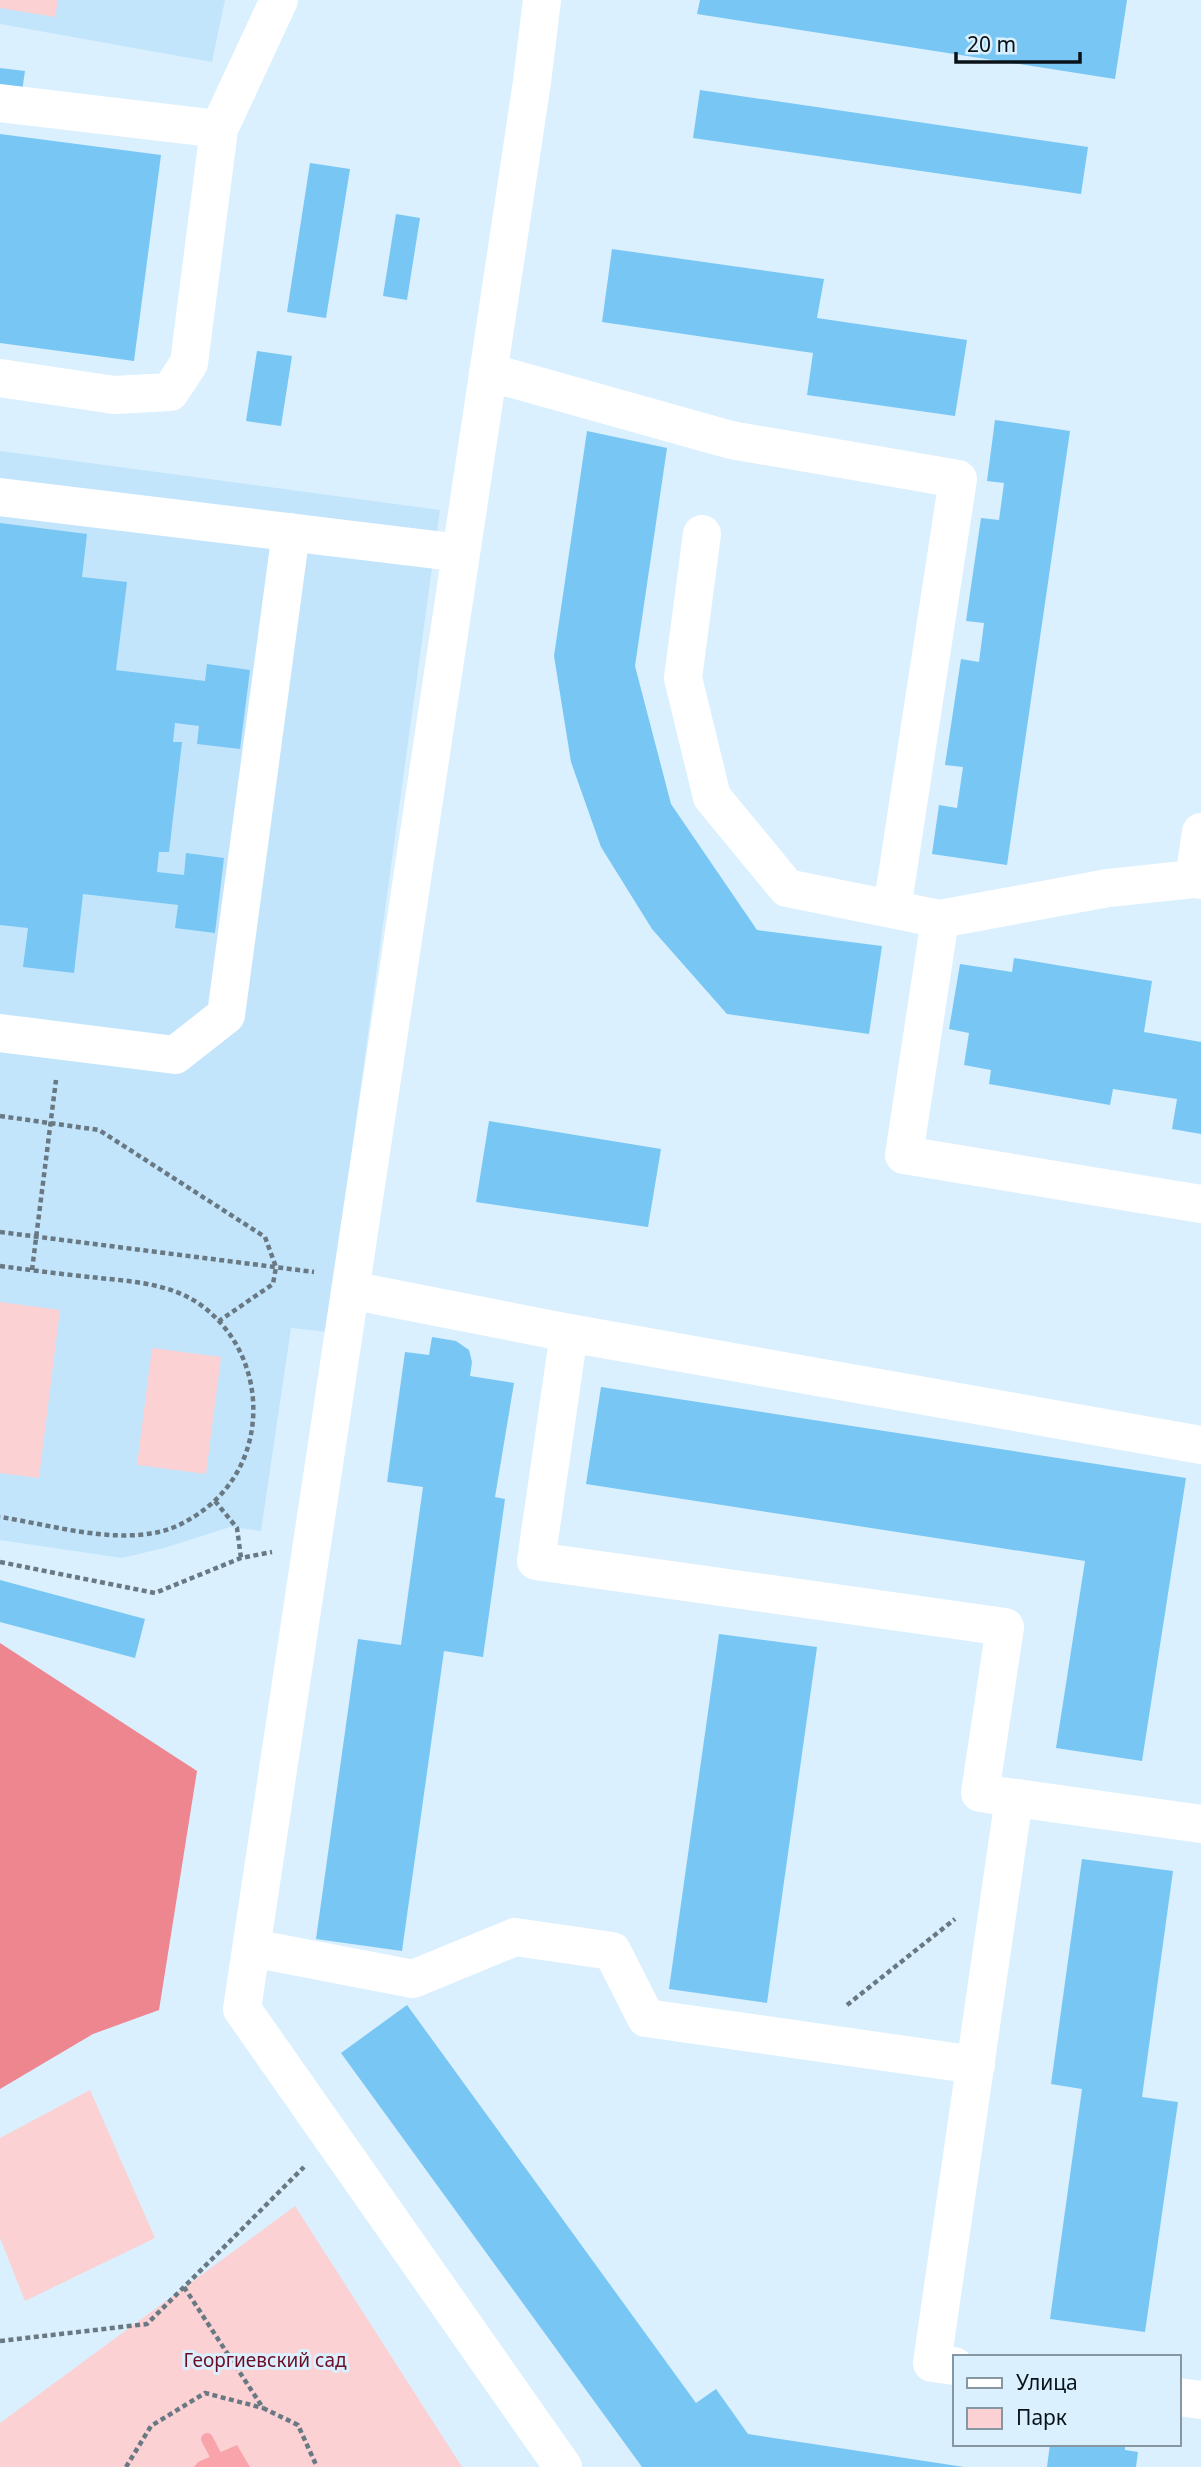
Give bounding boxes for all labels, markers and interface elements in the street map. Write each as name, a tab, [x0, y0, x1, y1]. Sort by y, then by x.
scale bar	[956, 21, 1080, 65]
text: 20 m	[967, 30, 1016, 58]
park label: Георгиевский сад	[184, 2347, 347, 2373]
legend	[953, 2355, 1180, 2446]
text: Улица	[1016, 2368, 1078, 2396]
text: Парк	[1016, 2403, 1067, 2431]

